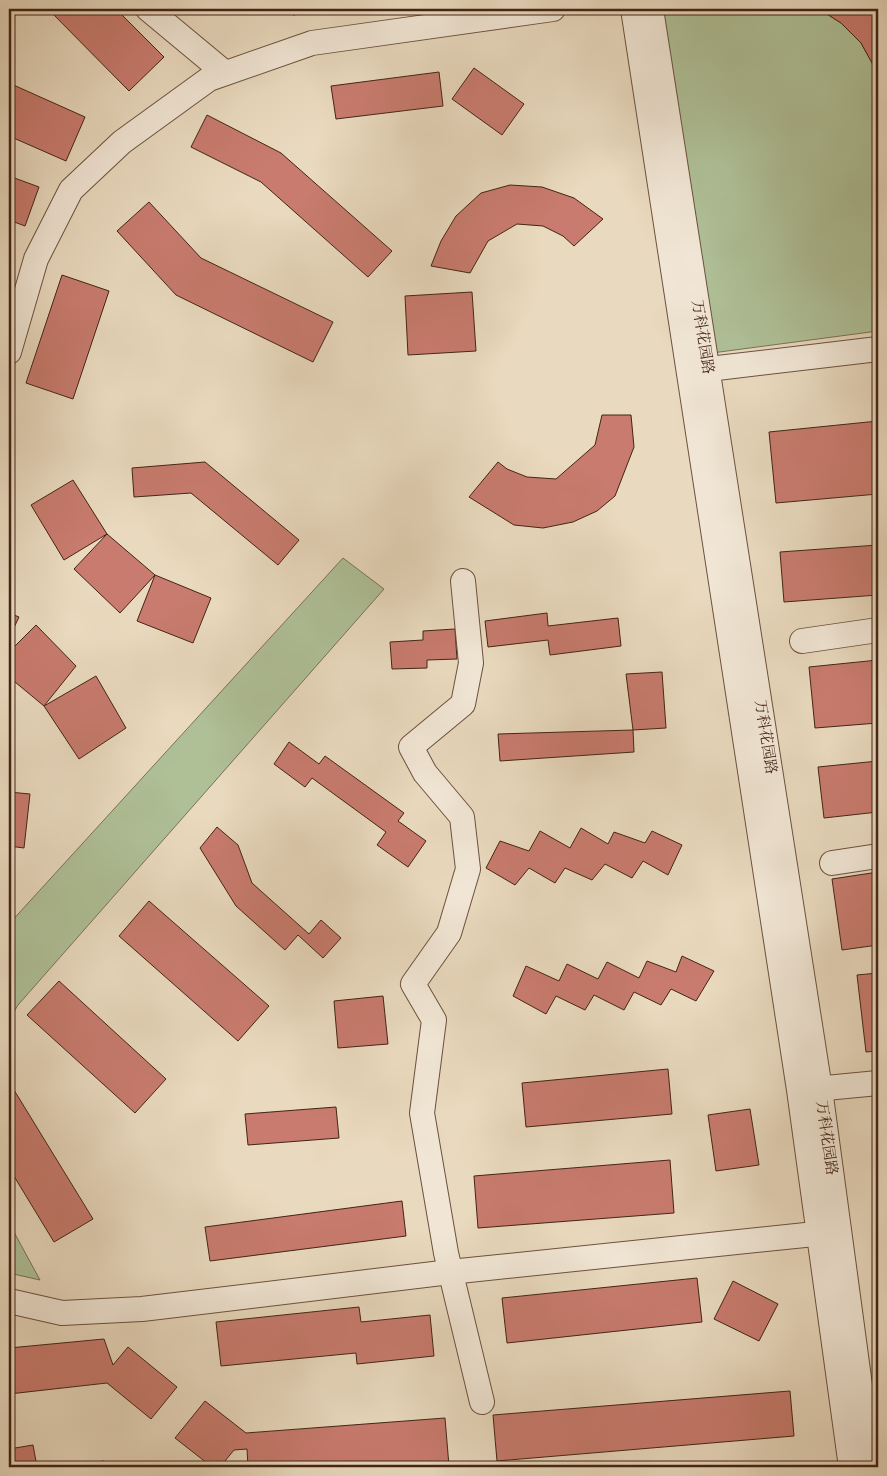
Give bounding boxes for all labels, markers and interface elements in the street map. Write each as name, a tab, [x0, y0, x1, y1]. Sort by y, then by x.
street label: 万科花园路	[685, 299, 718, 376]
street label: 万科花园路	[748, 699, 781, 776]
street label: 万科花园路	[810, 1100, 841, 1177]

